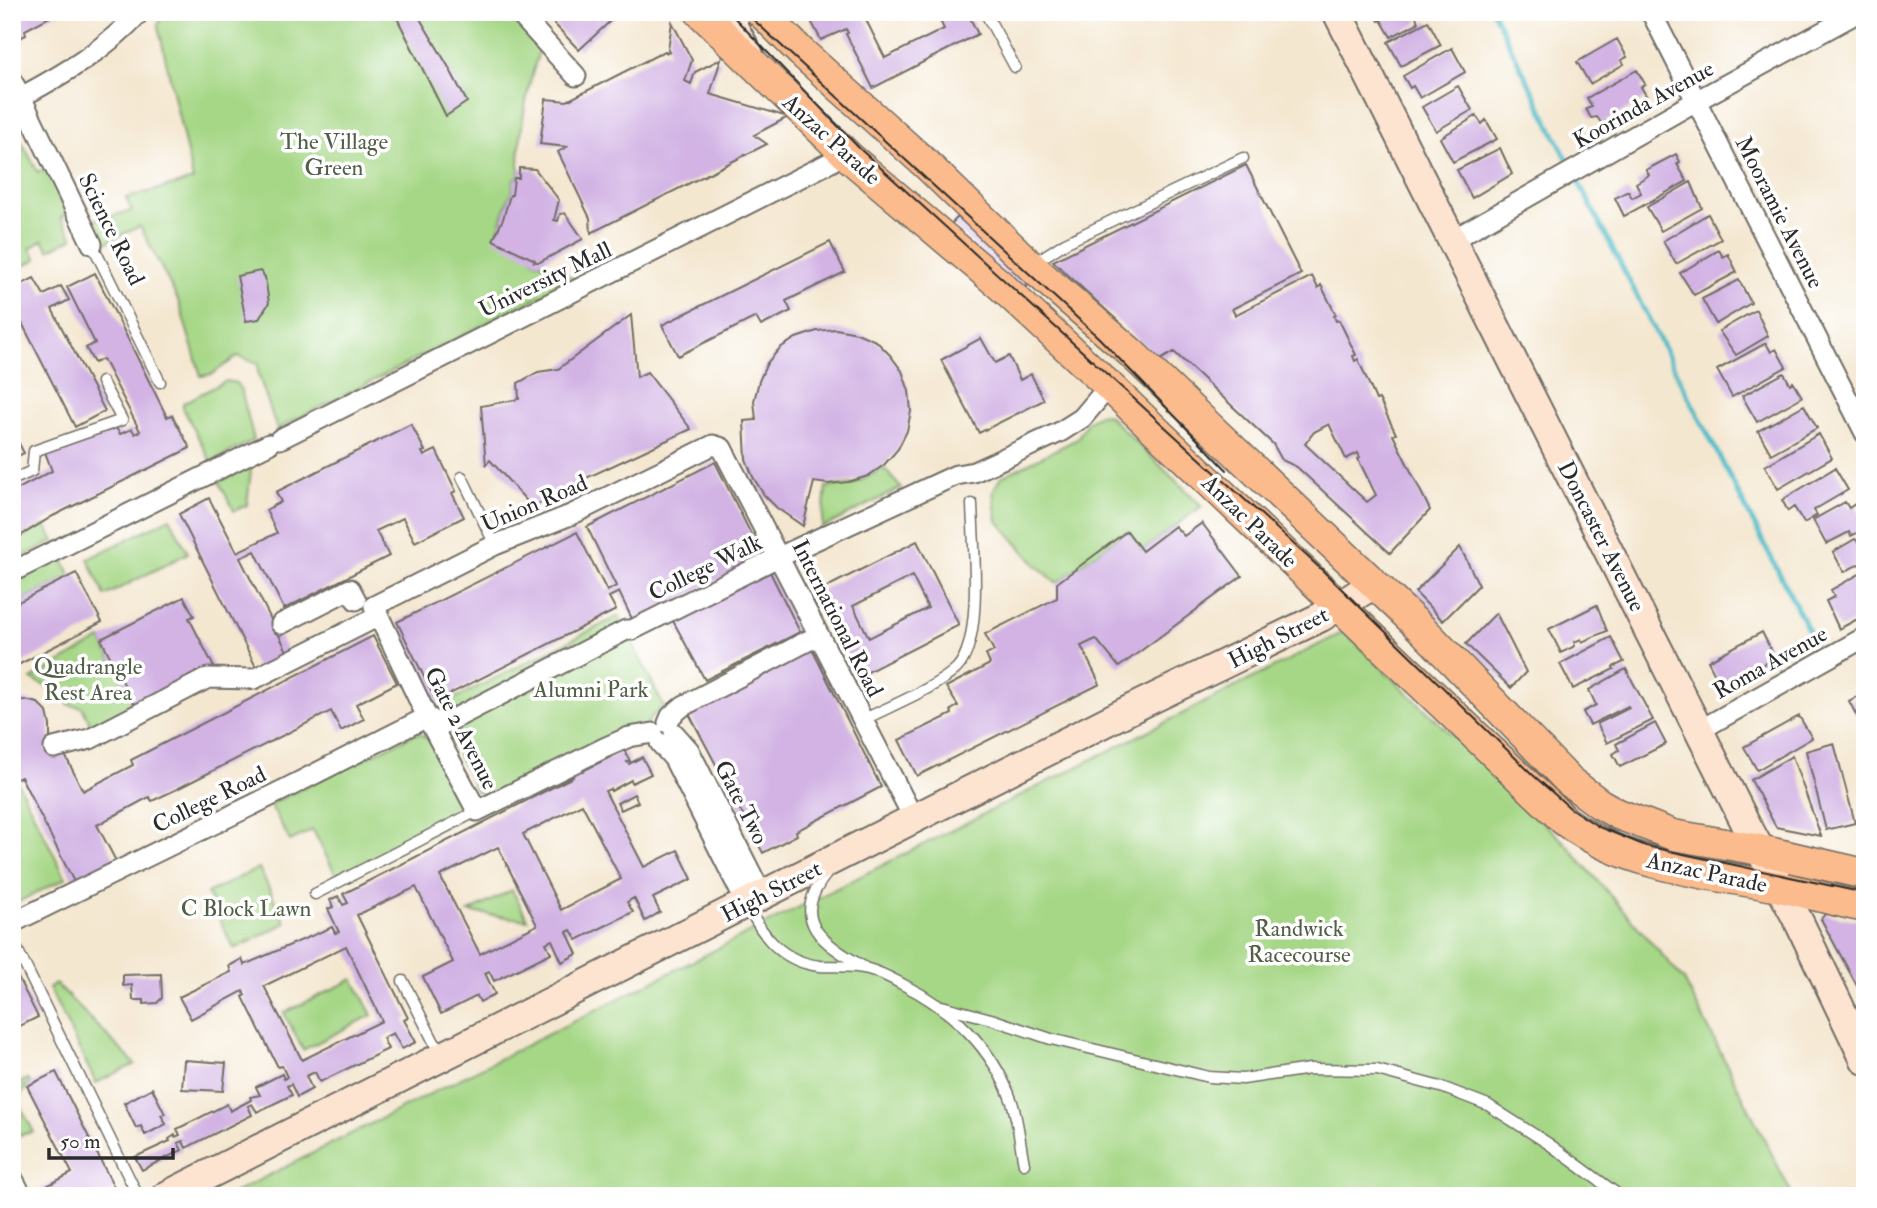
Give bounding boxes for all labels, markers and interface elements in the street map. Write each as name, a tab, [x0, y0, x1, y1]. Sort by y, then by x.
street label: Koorinda Avenue	[1568, 54, 1719, 155]
street label: Anzac Parade	[776, 87, 887, 191]
park label: The Village Green	[280, 127, 388, 182]
street label: Mooramie Avenue	[1729, 131, 1831, 293]
street label: Science Road	[72, 168, 151, 290]
street label: University Mall	[474, 235, 616, 324]
street label: Doncaster Avenue	[1551, 456, 1652, 617]
street label: Union Road	[477, 468, 592, 539]
street label: Anzac Parade	[1195, 468, 1304, 575]
street label: College Walk	[644, 528, 767, 607]
street label: International Road	[785, 535, 890, 702]
street label: High Street	[1223, 600, 1333, 675]
street label: Roma Avenue	[1708, 619, 1833, 706]
park label: Quadrangle Rest Area	[34, 652, 143, 707]
street label: Gate 2 Avenue	[418, 662, 505, 795]
park label: Alumni Park	[533, 675, 648, 704]
street label: Gate Two	[708, 755, 775, 849]
street label: College Road	[148, 759, 271, 839]
street label: Anzac Parade	[1643, 845, 1770, 899]
street label: High Street	[716, 854, 826, 929]
park label: C Block Lawn	[181, 894, 311, 923]
park label: Randwick Racecourse	[1247, 914, 1351, 969]
scale bar	[49, 1117, 173, 1161]
text: 50 m	[60, 1128, 101, 1155]

